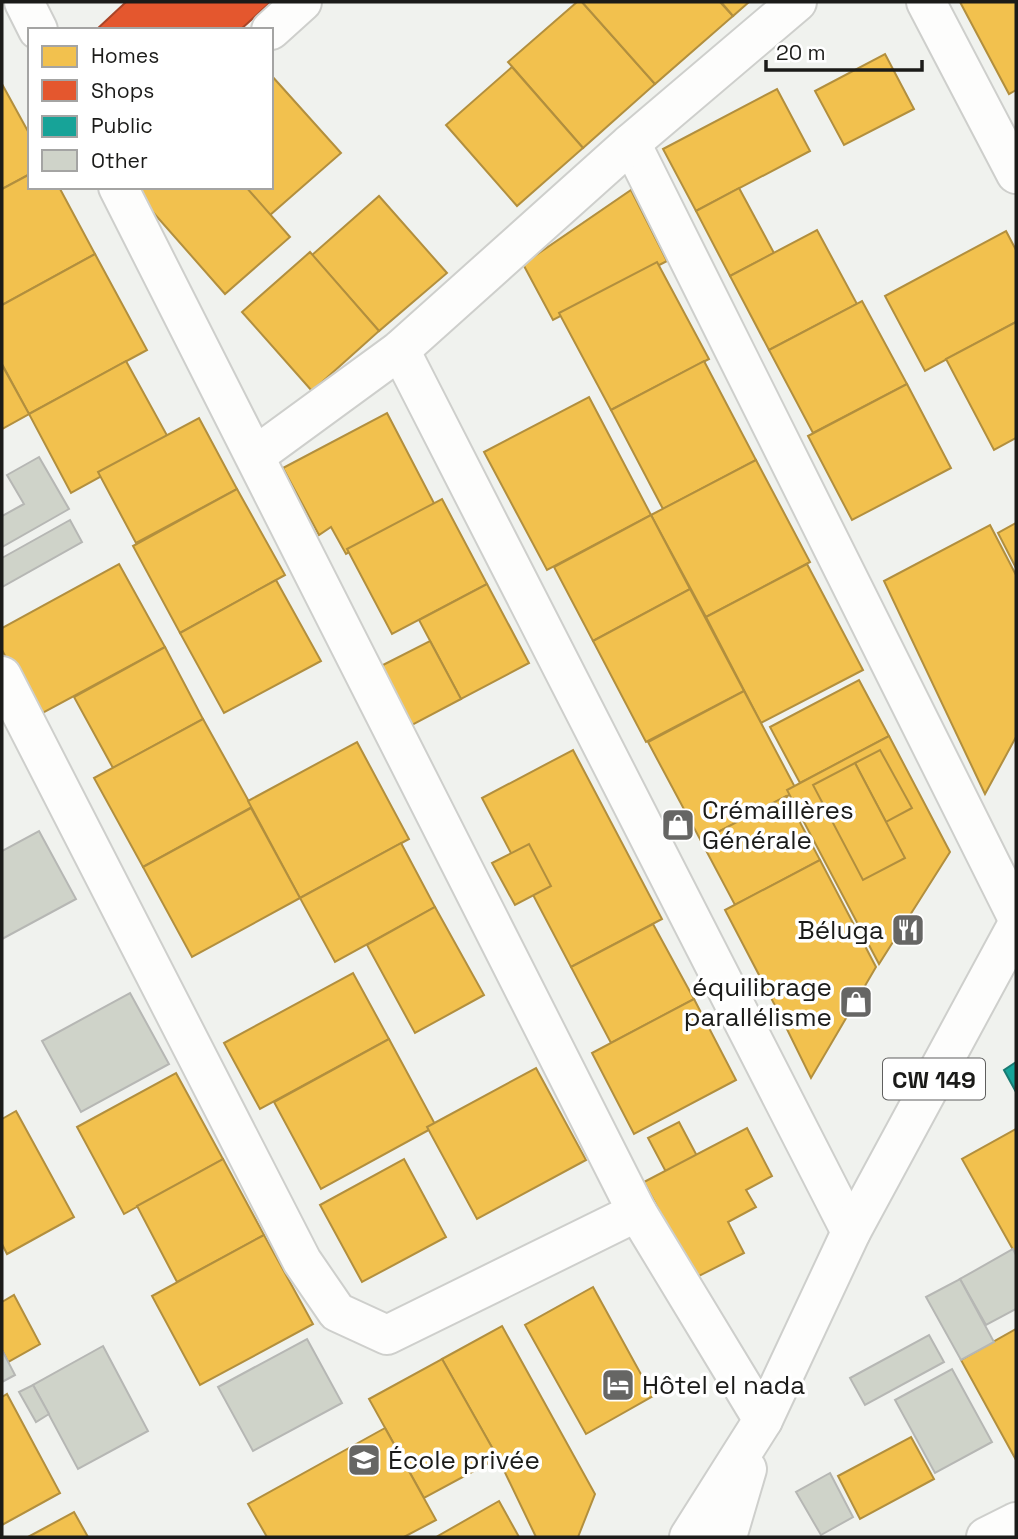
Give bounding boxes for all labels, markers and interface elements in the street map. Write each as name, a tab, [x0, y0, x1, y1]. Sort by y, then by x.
legend	[28, 28, 273, 189]
scale bar	[766, 28, 922, 72]
text: 20 m	[776, 39, 826, 66]
text: Homes	[91, 42, 159, 69]
text: Shops	[91, 77, 154, 104]
text: Public	[91, 112, 153, 139]
text: Other	[91, 147, 148, 174]
place label: Crémaillères Générale	[702, 793, 854, 857]
shop icon: Crémaillères Générale	[659, 806, 697, 844]
restaurant icon: Béluga	[889, 911, 927, 949]
place label: Béluga	[797, 913, 884, 947]
place label: équilibrage parallélisme	[684, 970, 832, 1034]
shop icon: équilibrage parallélisme	[837, 983, 875, 1021]
road number: CW 149	[883, 1058, 985, 1100]
hotel icon: Hôtel el nada	[599, 1366, 637, 1404]
place label: Hôtel el nada	[642, 1368, 805, 1402]
school or university icon: École privée	[345, 1441, 383, 1479]
place label: École privée	[388, 1443, 540, 1477]

